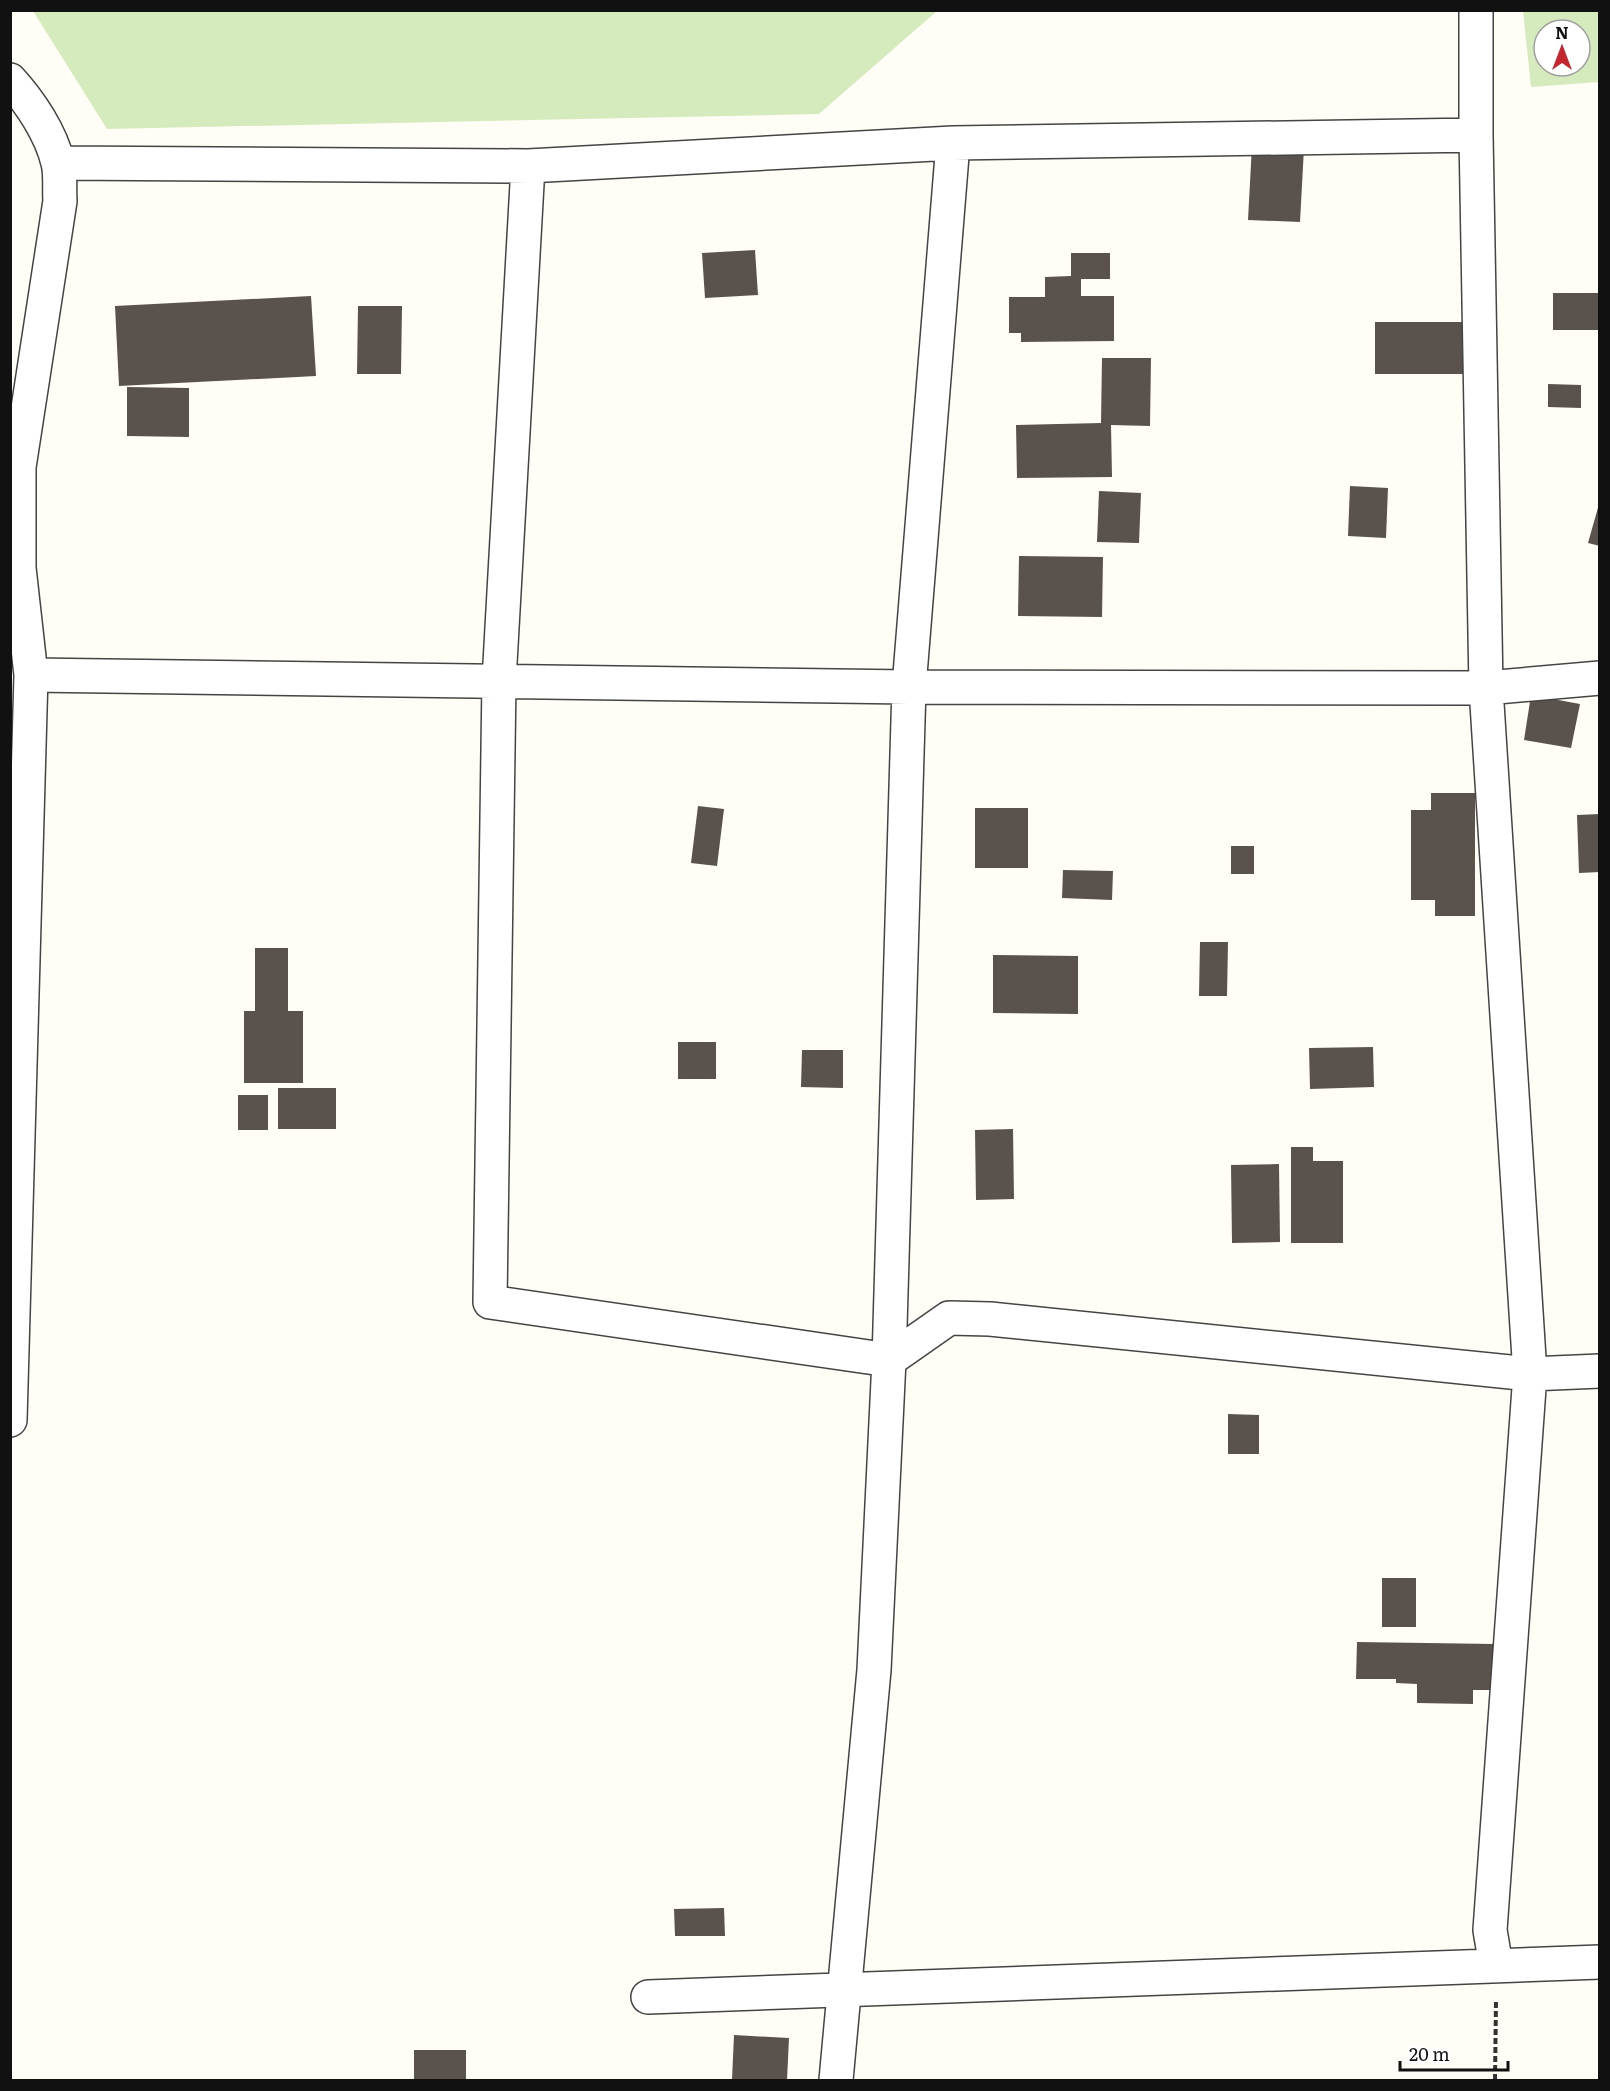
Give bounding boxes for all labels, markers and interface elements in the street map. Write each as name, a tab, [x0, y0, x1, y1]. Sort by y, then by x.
north arrow	[1532, 18, 1592, 78]
text: N	[1555, 20, 1569, 44]
scale bar	[1400, 2034, 1508, 2072]
text: 20 m	[1409, 2040, 1450, 2067]

